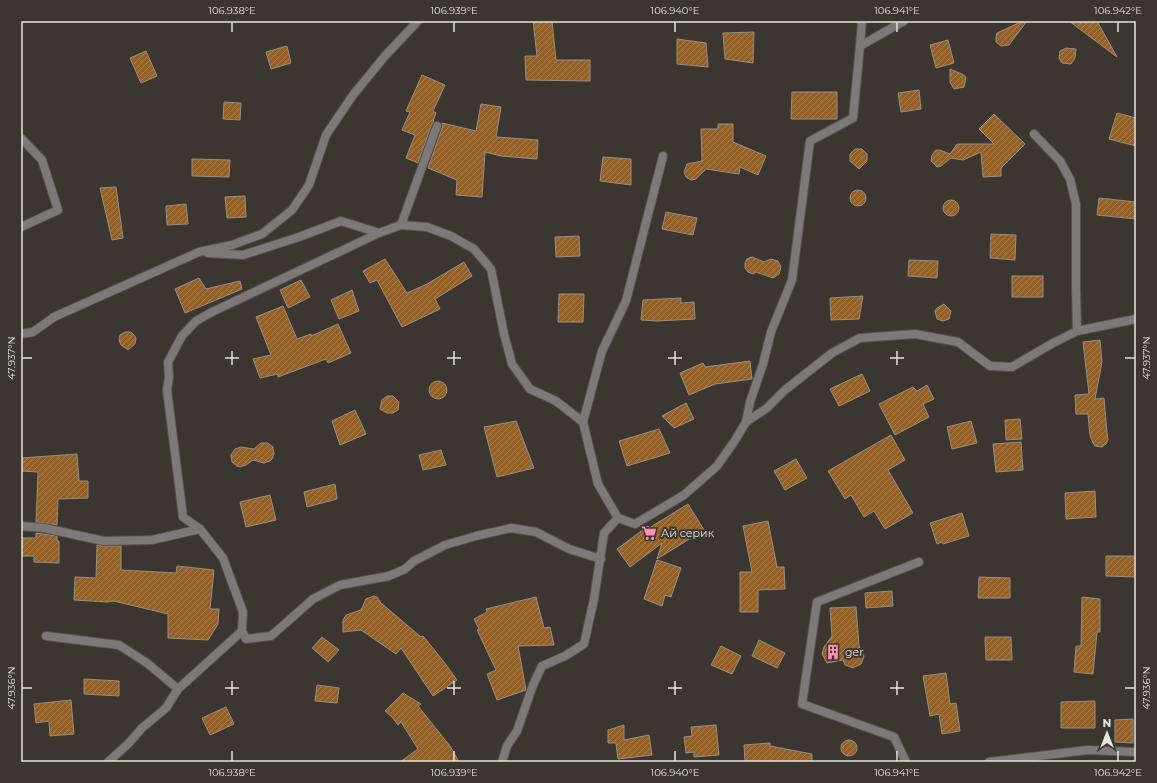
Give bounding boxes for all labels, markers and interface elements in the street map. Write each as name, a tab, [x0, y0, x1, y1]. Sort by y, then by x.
text: 106.938°E	[208, 4, 256, 17]
text: 106.939°E	[430, 4, 478, 17]
text: 106.940°E	[651, 4, 700, 17]
text: 106.941°E	[874, 4, 920, 17]
text: 106.942°E	[1094, 4, 1142, 17]
text: 47.937°N	[5, 336, 18, 380]
text: 47.937°N	[1140, 336, 1153, 380]
supermarket icon: Ай серик	[640, 524, 658, 542]
place label: Ай серик	[661, 526, 715, 540]
building icon: ger	[824, 643, 842, 661]
place label: ger	[845, 645, 864, 659]
text: 47.936°N	[5, 666, 18, 710]
text: 47.936°N	[1140, 666, 1153, 710]
north arrow	[1087, 713, 1127, 753]
text: N	[1103, 716, 1111, 730]
text: 106.938°E	[208, 766, 256, 779]
text: 106.939°E	[430, 766, 478, 779]
text: 106.940°E	[651, 766, 700, 779]
text: 106.941°E	[874, 766, 920, 779]
text: 106.942°E	[1094, 766, 1142, 779]

